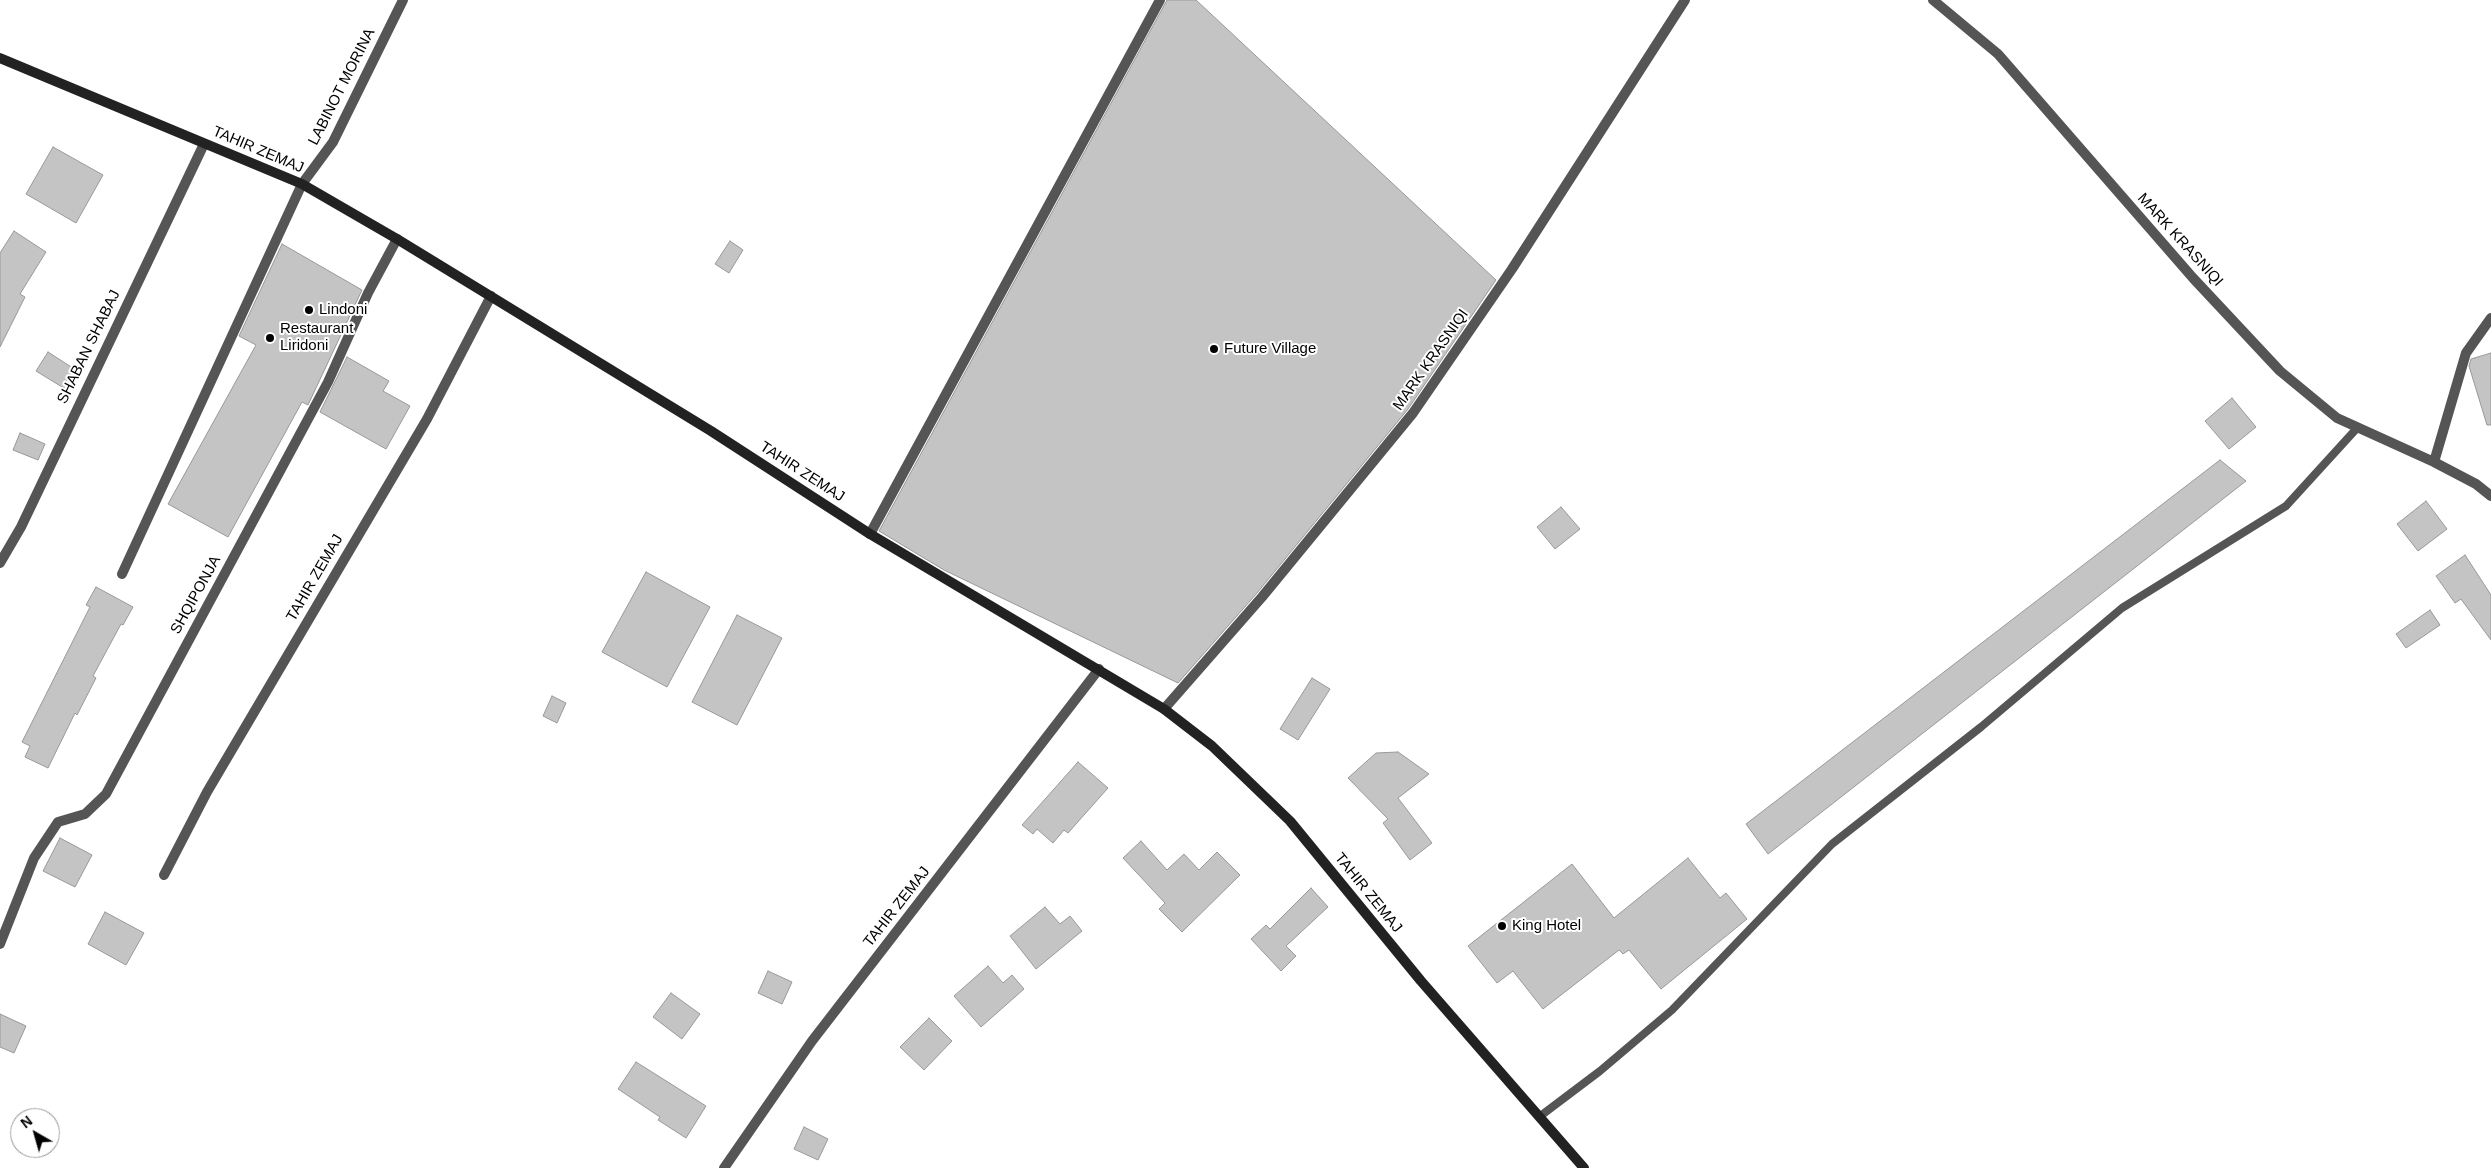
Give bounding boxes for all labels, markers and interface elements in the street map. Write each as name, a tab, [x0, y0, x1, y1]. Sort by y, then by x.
street label: LABINOT MORINA	[305, 26, 379, 148]
street label: TAHIR ZEMAJ	[210, 123, 306, 177]
street label: MARK KRASNIQI	[2133, 190, 2227, 290]
street label: SHABAN SHABAJ	[54, 287, 124, 407]
place label: Lindoni	[319, 301, 367, 319]
marker: Lindoni	[303, 304, 315, 316]
street label: MARK KRASNIQI	[1389, 306, 1473, 414]
place label: Restaurant Liridoni	[280, 320, 353, 355]
marker: Restaurant Liridoni	[264, 332, 276, 344]
place label: Future Village	[1224, 340, 1316, 358]
marker: Future Village	[1208, 343, 1220, 355]
street label: TAHIR ZEMAJ	[756, 438, 848, 506]
street label: TAHIR ZEMAJ	[283, 531, 347, 625]
street label: SHQIPONJA	[167, 553, 225, 637]
street label: TAHIR ZEMAJ	[1330, 850, 1406, 936]
street label: TAHIR ZEMAJ	[860, 863, 934, 951]
place label: King Hotel	[1512, 917, 1581, 935]
marker: King Hotel	[1496, 920, 1508, 932]
north arrow	[10, 1108, 60, 1158]
text: N	[17, 1113, 35, 1131]

